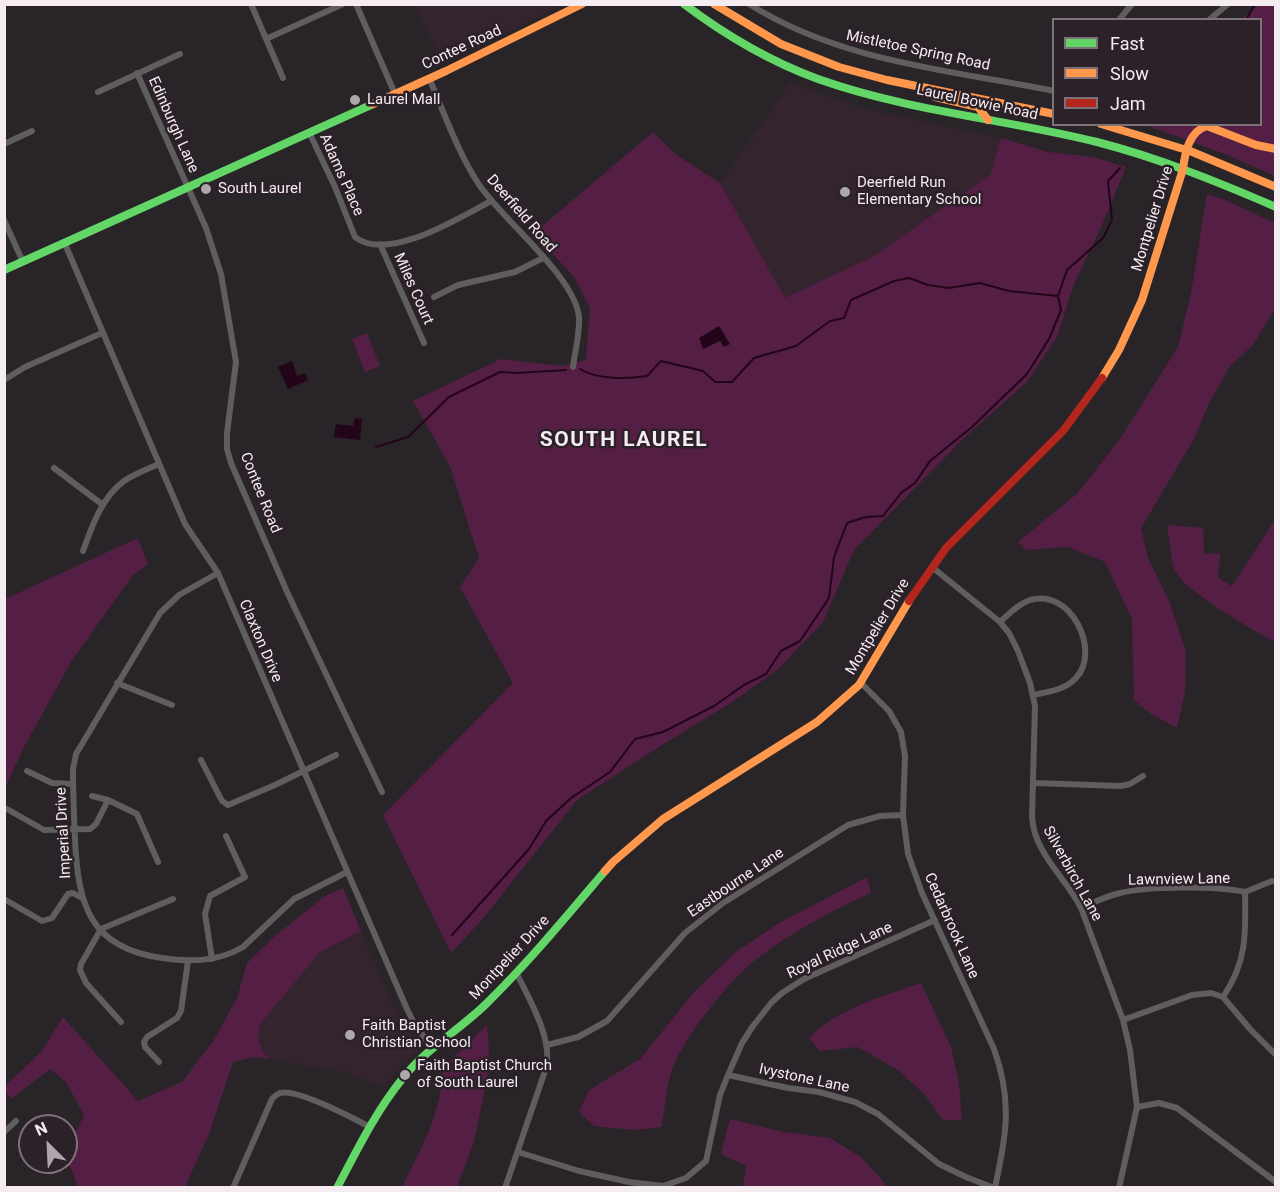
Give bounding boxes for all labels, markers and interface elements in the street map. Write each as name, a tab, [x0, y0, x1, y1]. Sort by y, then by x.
legend	[1052, 18, 1262, 126]
street label: Contee Road	[419, 22, 505, 74]
street label: Mistletoe Spring Road	[844, 27, 992, 75]
text: Fast	[1110, 33, 1145, 54]
text: Slow	[1110, 63, 1149, 84]
street label: Edinburgh Lane	[144, 74, 202, 176]
street label: Laurel Bowie Road	[915, 81, 1039, 125]
place label: Laurel Mall	[367, 91, 440, 109]
marker: Laurel Mall	[348, 93, 362, 107]
text: Jam	[1110, 93, 1146, 114]
street label: Adams Place	[315, 131, 367, 219]
street label: Montpelier Drive	[1128, 164, 1178, 274]
street label: Deerfield Road	[482, 171, 560, 257]
place label: Deerfield Run Elementary School	[857, 174, 981, 209]
place label: South Laurel	[218, 180, 302, 198]
marker: South Laurel	[199, 182, 213, 196]
marker: Deerfield Run Elementary School	[838, 185, 852, 199]
street label: Miles Court	[389, 250, 437, 328]
district label: SOUTH LAUREL	[540, 428, 708, 454]
street label: Contee Road	[236, 450, 284, 536]
street label: Montpelier Drive	[842, 576, 914, 678]
street label: Claxton Drive	[235, 597, 285, 685]
street label: Imperial Drive	[53, 787, 75, 879]
street label: Silverbirch Lane	[1038, 823, 1106, 925]
street label: Eastbourne Lane	[685, 844, 787, 922]
street label: Cedarbrook Lane	[920, 870, 982, 982]
street label: Lawnview Lane	[1128, 870, 1230, 890]
street label: Montpelier Drive	[466, 912, 554, 1004]
street label: Royal Ridge Lane	[784, 919, 896, 983]
place label: Faith Baptist Christian School	[362, 1017, 471, 1052]
marker: Faith Baptist Christian School	[343, 1028, 357, 1042]
place label: Faith Baptist Church of South Laurel	[417, 1057, 552, 1092]
street label: Ivystone Lane	[757, 1061, 851, 1097]
marker: Faith Baptist Church of South Laurel	[398, 1068, 412, 1082]
north arrow	[18, 1114, 78, 1174]
text: N	[32, 1118, 50, 1140]

